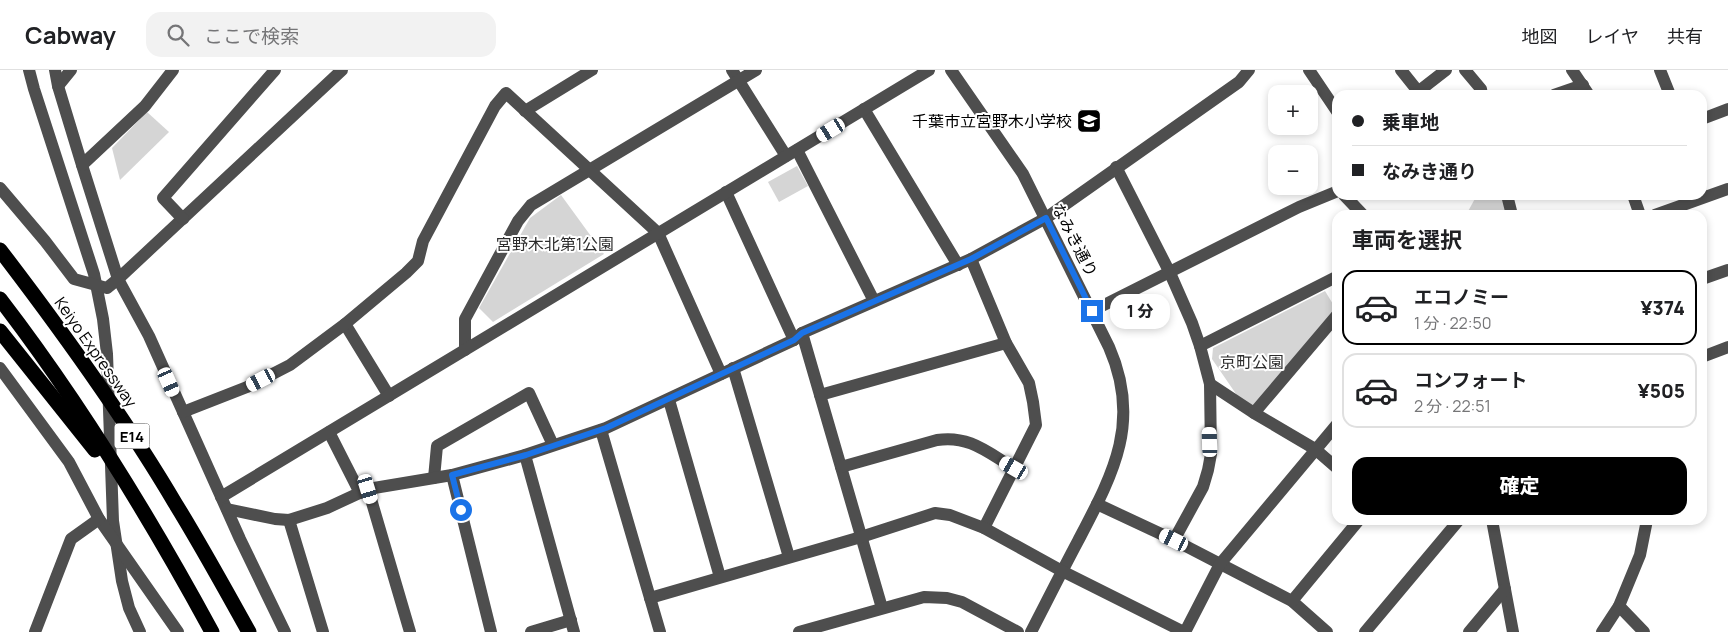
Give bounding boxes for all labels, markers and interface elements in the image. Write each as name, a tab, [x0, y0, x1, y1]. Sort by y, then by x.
search box	[146, 12, 496, 57]
text: Cabway	[25, 18, 116, 51]
icon: search	[164, 21, 192, 49]
text: ここで検索	[204, 23, 299, 49]
text: 地図	[1522, 24, 1558, 48]
text: レイヤ	[1586, 24, 1639, 48]
text: 共有	[1667, 24, 1703, 48]
map controls	[1268, 85, 1318, 195]
button: +	[1268, 85, 1318, 135]
school or university icon: 千葉市立宮野木小学校	[1076, 108, 1102, 134]
text: 乗車地	[1382, 109, 1439, 135]
place label: 千葉市立宮野木小学校	[912, 110, 1072, 132]
car	[814, 116, 847, 144]
button: −	[1268, 145, 1318, 195]
text: なみき通り	[1382, 158, 1477, 184]
street label: なみき通り	[1047, 199, 1103, 281]
text: 車両を選択	[1352, 225, 1462, 255]
park label: 宮野木北第1公園	[496, 233, 614, 255]
text: エコノミー	[1414, 284, 1509, 310]
icon: car	[1354, 285, 1399, 330]
street label: Keiyo Expressway	[50, 293, 143, 412]
callout: 1 分	[1110, 294, 1170, 328]
text: ¥374	[1641, 295, 1685, 321]
route end	[1081, 300, 1103, 322]
text: 1 分	[1127, 300, 1153, 322]
text: 1 分 · 22:50	[1414, 312, 1492, 334]
park label: 京町公園	[1220, 351, 1284, 373]
car	[156, 365, 181, 399]
car	[244, 367, 277, 393]
text: コンフォート	[1414, 367, 1527, 393]
icon: car	[1354, 368, 1399, 413]
text: ¥505	[1638, 378, 1685, 404]
text: 2 分 · 22:51	[1414, 395, 1491, 417]
road number: E14	[114, 424, 150, 448]
car	[1201, 427, 1218, 457]
car	[997, 454, 1030, 482]
button: 確定	[1352, 457, 1687, 515]
car	[356, 472, 379, 506]
route start	[450, 499, 472, 521]
car	[1157, 527, 1190, 553]

